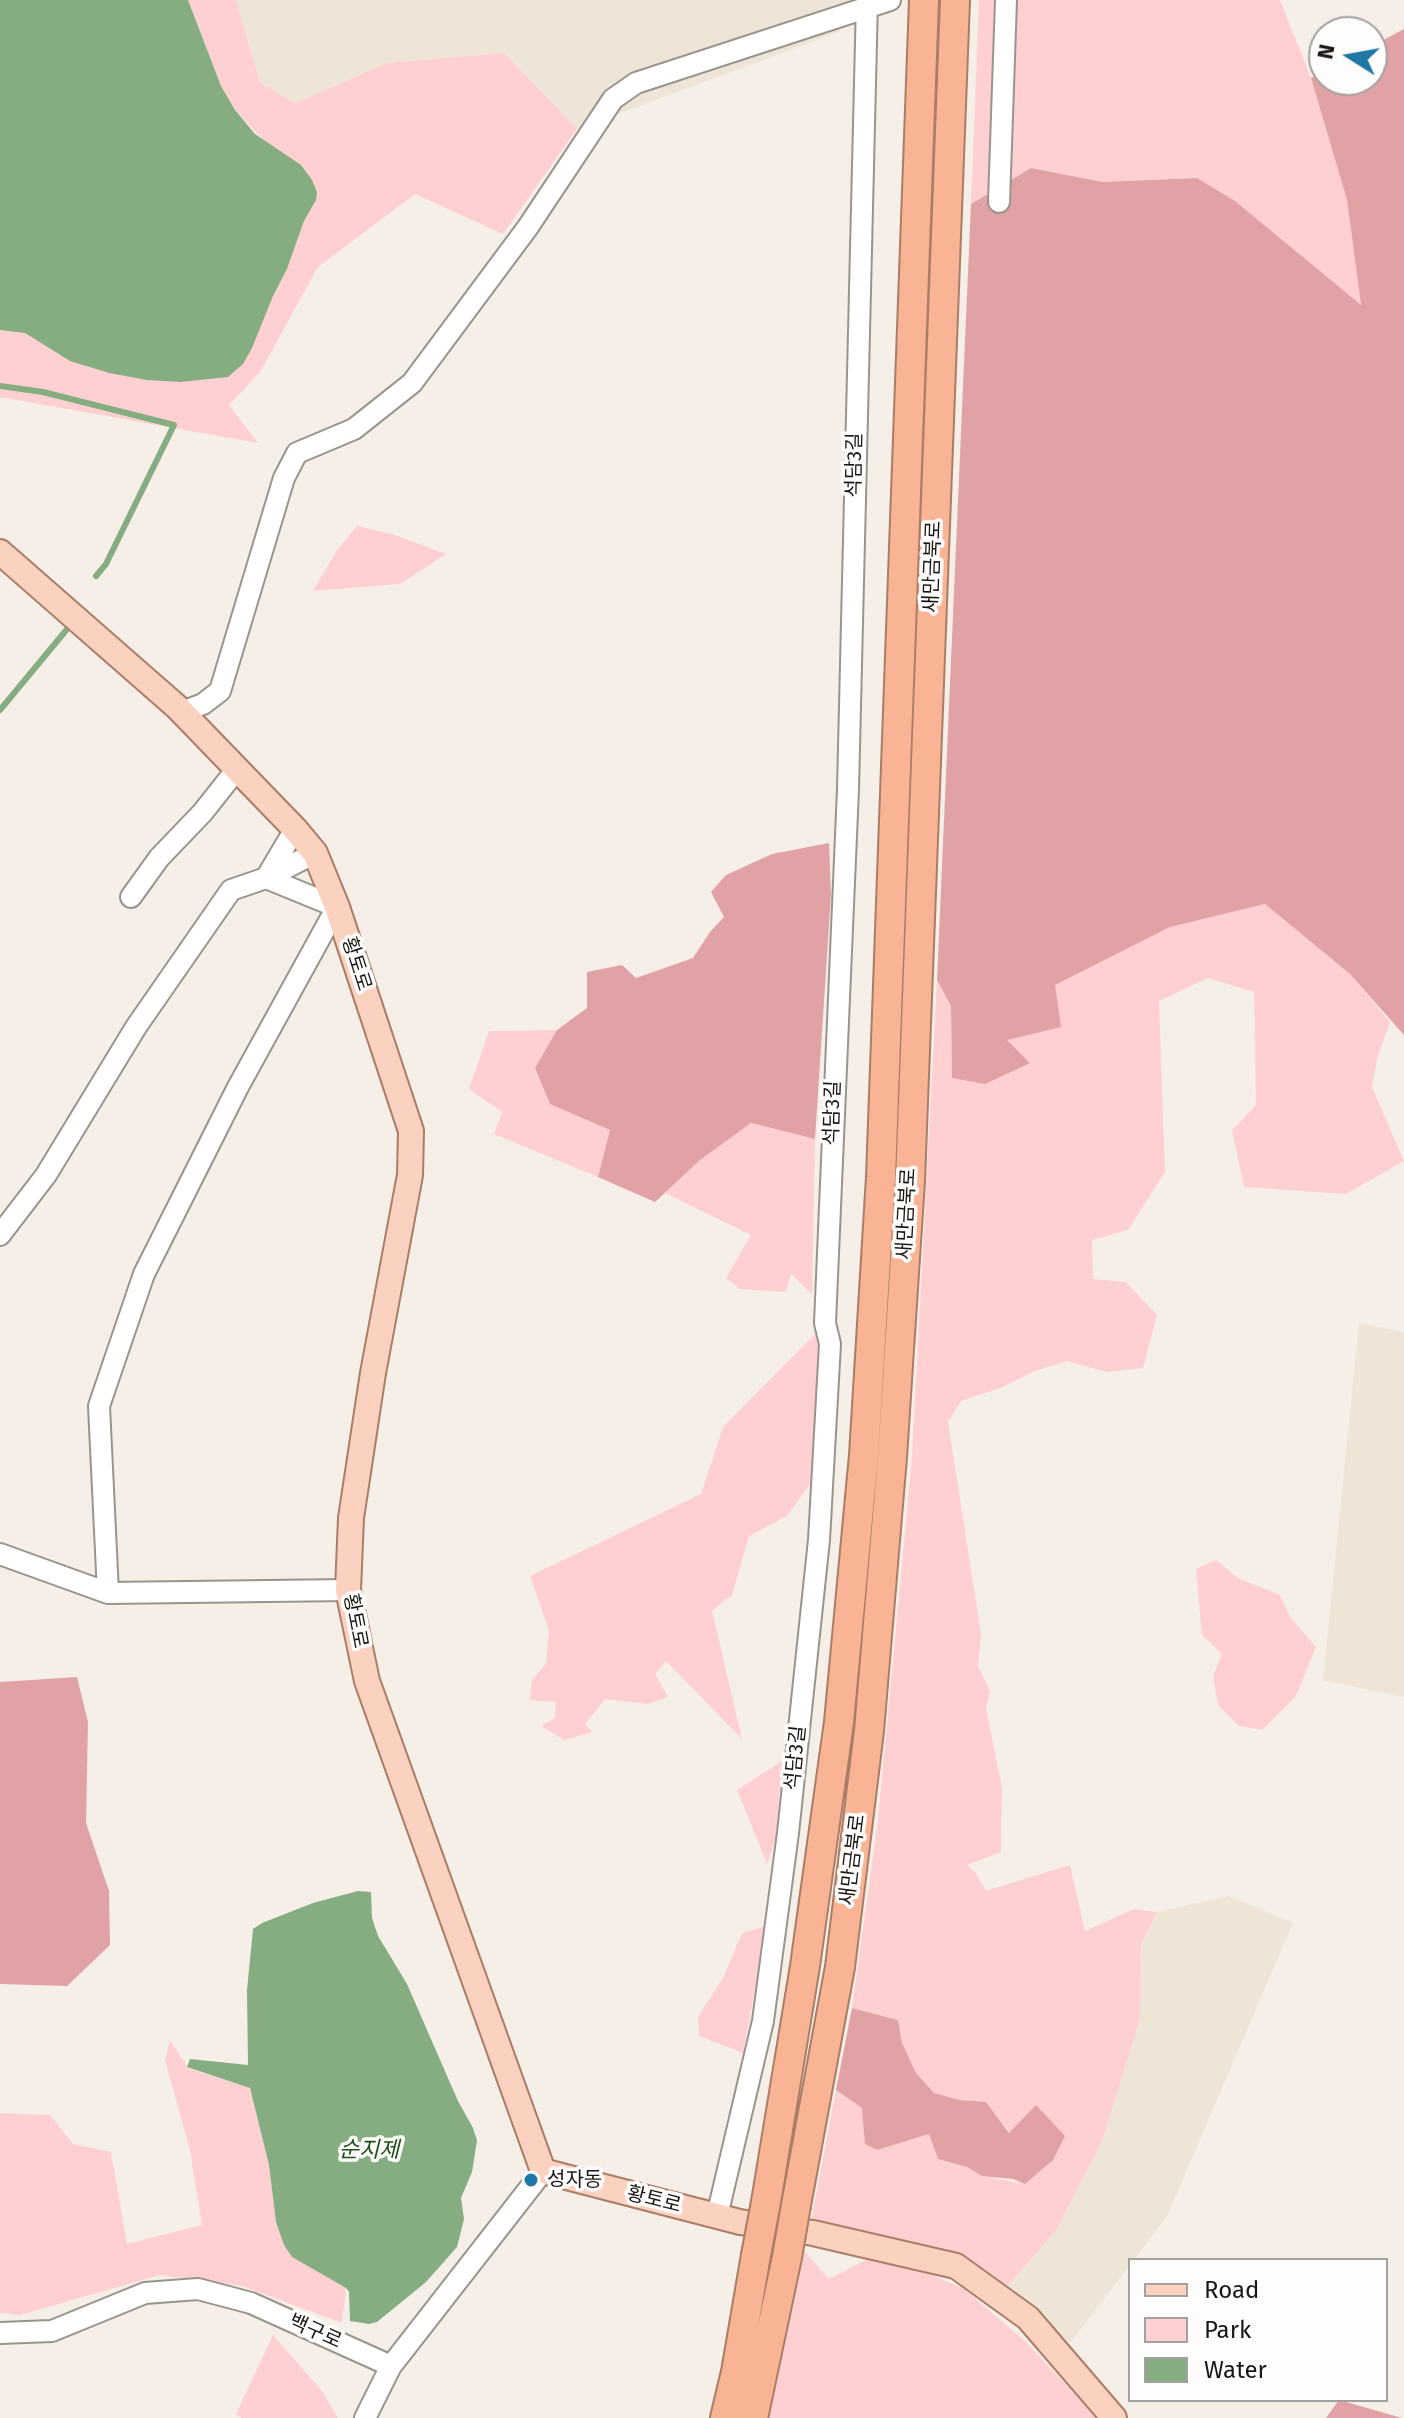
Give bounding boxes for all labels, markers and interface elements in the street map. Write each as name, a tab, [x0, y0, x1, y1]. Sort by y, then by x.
north arrow	[1308, 16, 1388, 96]
text: N	[1311, 42, 1341, 61]
street label: 석담3길	[842, 432, 868, 498]
street label: 새만금북로	[919, 521, 947, 613]
street label: 황토로	[336, 934, 376, 994]
street label: 석담3길	[820, 1080, 846, 1146]
street label: 새만금북로	[893, 1167, 921, 1261]
street label: 황토로	[338, 1592, 372, 1650]
street label: 석담3길	[781, 1724, 811, 1792]
street label: 새만금북로	[835, 1813, 871, 1907]
water label: 순지제	[339, 2138, 399, 2164]
place label: 성자동	[547, 2168, 602, 2192]
marker: 성자동	[522, 2171, 540, 2189]
street label: 황토로	[624, 2182, 684, 2218]
legend	[1128, 2258, 1388, 2402]
text: Road	[1204, 2276, 1259, 2304]
street label: 백구로	[285, 2310, 345, 2354]
text: Park	[1204, 2316, 1251, 2344]
text: Water	[1204, 2356, 1267, 2384]

